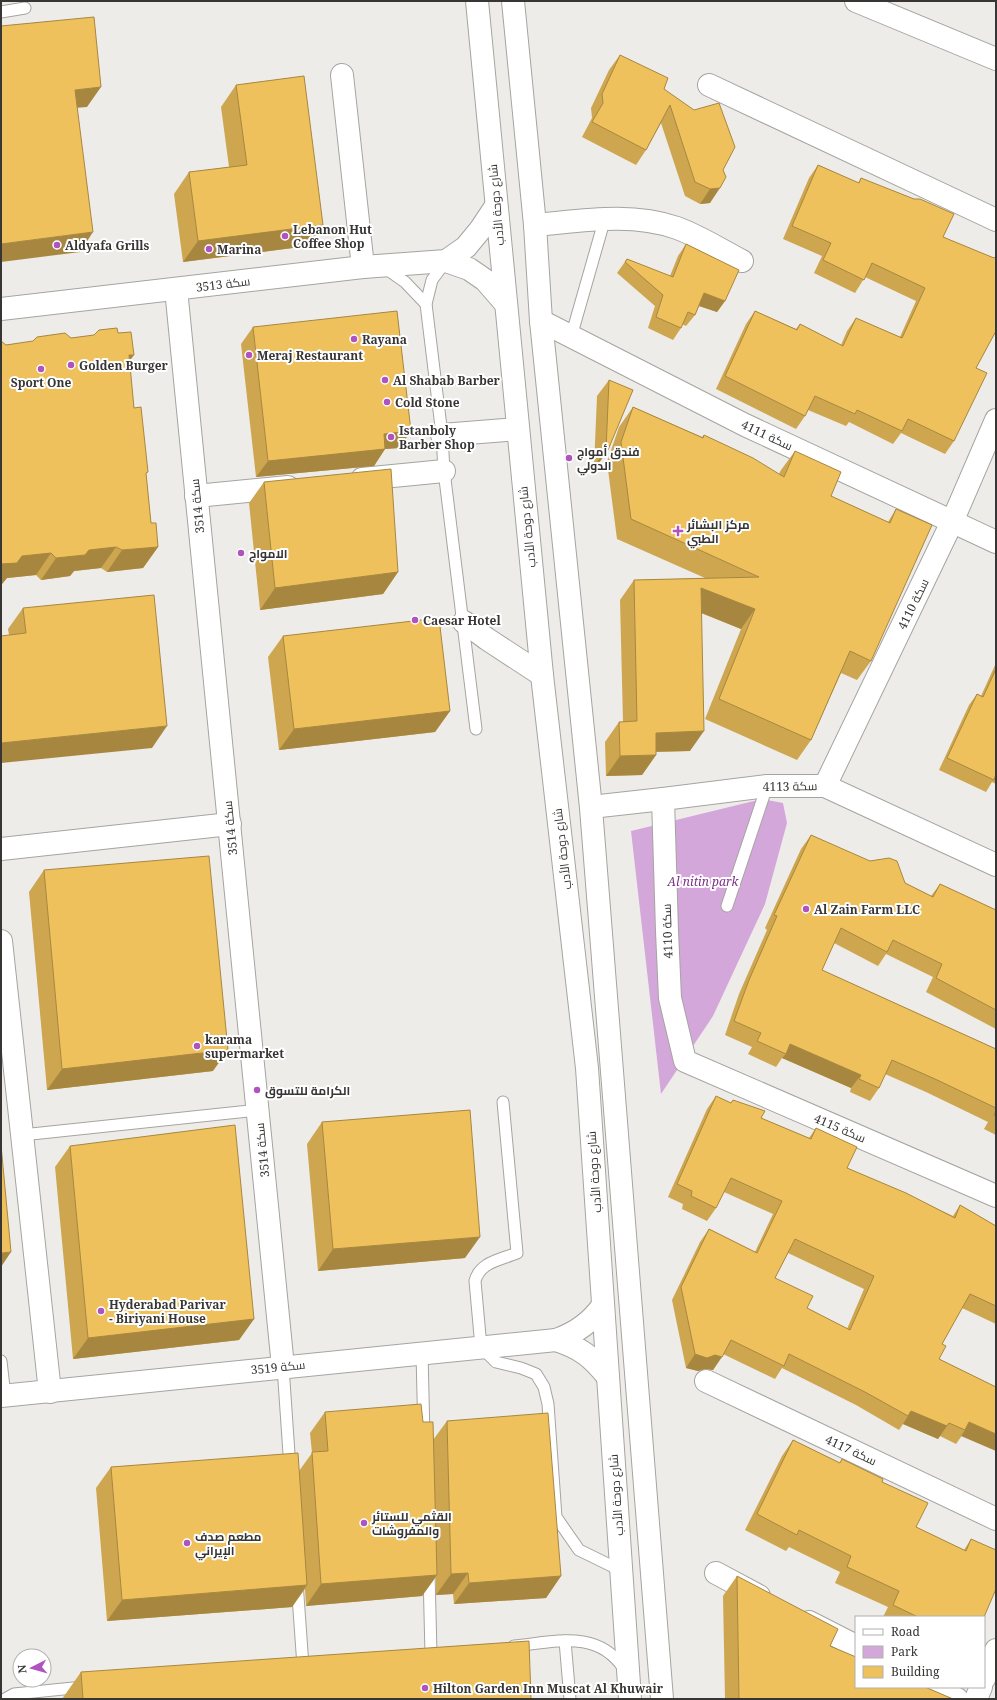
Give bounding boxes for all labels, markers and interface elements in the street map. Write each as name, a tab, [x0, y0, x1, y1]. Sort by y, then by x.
street label: شارع دوحة الأدب	[484, 164, 508, 246]
place label: Lebanon Hut Coffee Shop	[293, 221, 372, 252]
marker: Lebanon Hut Coffee Shop	[280, 231, 290, 241]
place label: Aldyafa Grills	[65, 237, 150, 254]
marker: Aldyafa Grills	[52, 240, 62, 250]
place label: Marina	[217, 241, 261, 258]
marker: Marina	[204, 244, 214, 254]
street label: سكة 3513	[195, 272, 251, 296]
place label: Rayana	[362, 331, 407, 348]
marker: Rayana	[349, 334, 359, 344]
place label: Meraj Restaurant	[257, 347, 363, 364]
marker: Meraj Restaurant	[244, 350, 254, 360]
place label: Golden Burger	[79, 357, 169, 374]
marker: Golden Burger	[66, 360, 76, 370]
marker: Sport One	[36, 364, 46, 374]
place label: Al Shabab Barber	[393, 372, 501, 389]
place label: Sport One	[11, 374, 71, 391]
marker: Al Shabab Barber	[380, 375, 390, 385]
place label: Cold Stone	[395, 394, 460, 411]
marker: Cold Stone	[382, 397, 392, 407]
street label: سكة 4111	[739, 416, 795, 454]
place label: Istanboly Barber Shop	[399, 422, 475, 453]
marker: Istanboly Barber Shop	[386, 432, 396, 442]
place label: فندق أمواج الدولي	[577, 443, 640, 476]
marker: فندق أمواج الدولي	[564, 453, 574, 463]
street label: سكة 3514	[186, 478, 208, 534]
street label: شارع دوحة الأدب	[514, 485, 540, 568]
place label: مركز البشائر الطبي	[686, 516, 750, 549]
marker: مركز البشائر الطبي	[672, 525, 684, 537]
place label: الامواج	[249, 545, 288, 563]
marker: الامواج	[236, 548, 246, 558]
street label: سكة 4110	[893, 576, 933, 632]
place label: Caesar Hotel	[423, 612, 501, 629]
marker: Caesar Hotel	[410, 615, 420, 625]
street label: سكة 4113	[762, 777, 818, 795]
street label: سكة 3514	[219, 800, 241, 856]
street label: شارع دوحة الأدب	[549, 807, 575, 891]
park label: Al nitin park	[667, 873, 740, 890]
place label: Al Zain Farm LLC	[814, 901, 920, 918]
street label: سكة 4110	[658, 903, 676, 959]
marker: Al Zain Farm LLC	[801, 904, 811, 914]
place label: karama supermarket	[205, 1031, 284, 1062]
marker: karama supermarket	[192, 1041, 202, 1051]
place label: الكرامة للتسوق	[265, 1082, 350, 1099]
marker: الكرامة للتسوق	[252, 1085, 262, 1095]
street label: سكة 4115	[811, 1109, 869, 1147]
street label: سكة 3514	[251, 1122, 273, 1178]
street label: شارع دوحة الأدب	[583, 1131, 605, 1213]
place label: Hyderabad Parivar - Biriyani House	[109, 1296, 226, 1327]
marker: Hyderabad Parivar - Biriyani House	[96, 1306, 106, 1316]
street label: سكة 3519	[250, 1356, 306, 1378]
street label: سكة 4117	[823, 1431, 879, 1469]
street label: شارع دوحة الأدب	[605, 1454, 627, 1536]
place label: القثمي للستائر والمفروشات	[371, 1508, 452, 1539]
marker: القثمي للستائر والمفروشات	[359, 1518, 369, 1528]
place label: مطعم صدف الإيراني	[195, 1528, 262, 1561]
marker: مطعم صدف الإيراني	[182, 1538, 192, 1548]
legend	[855, 1616, 985, 1688]
text: Road	[891, 1623, 921, 1640]
text: Park	[891, 1643, 919, 1660]
north arrow	[12, 1648, 52, 1688]
text: Building	[891, 1663, 940, 1680]
text: N	[14, 1664, 29, 1674]
place label: Hilton Garden Inn Muscat Al Khuwair	[433, 1680, 664, 1697]
marker: Hilton Garden Inn Muscat Al Khuwair	[420, 1683, 430, 1693]

